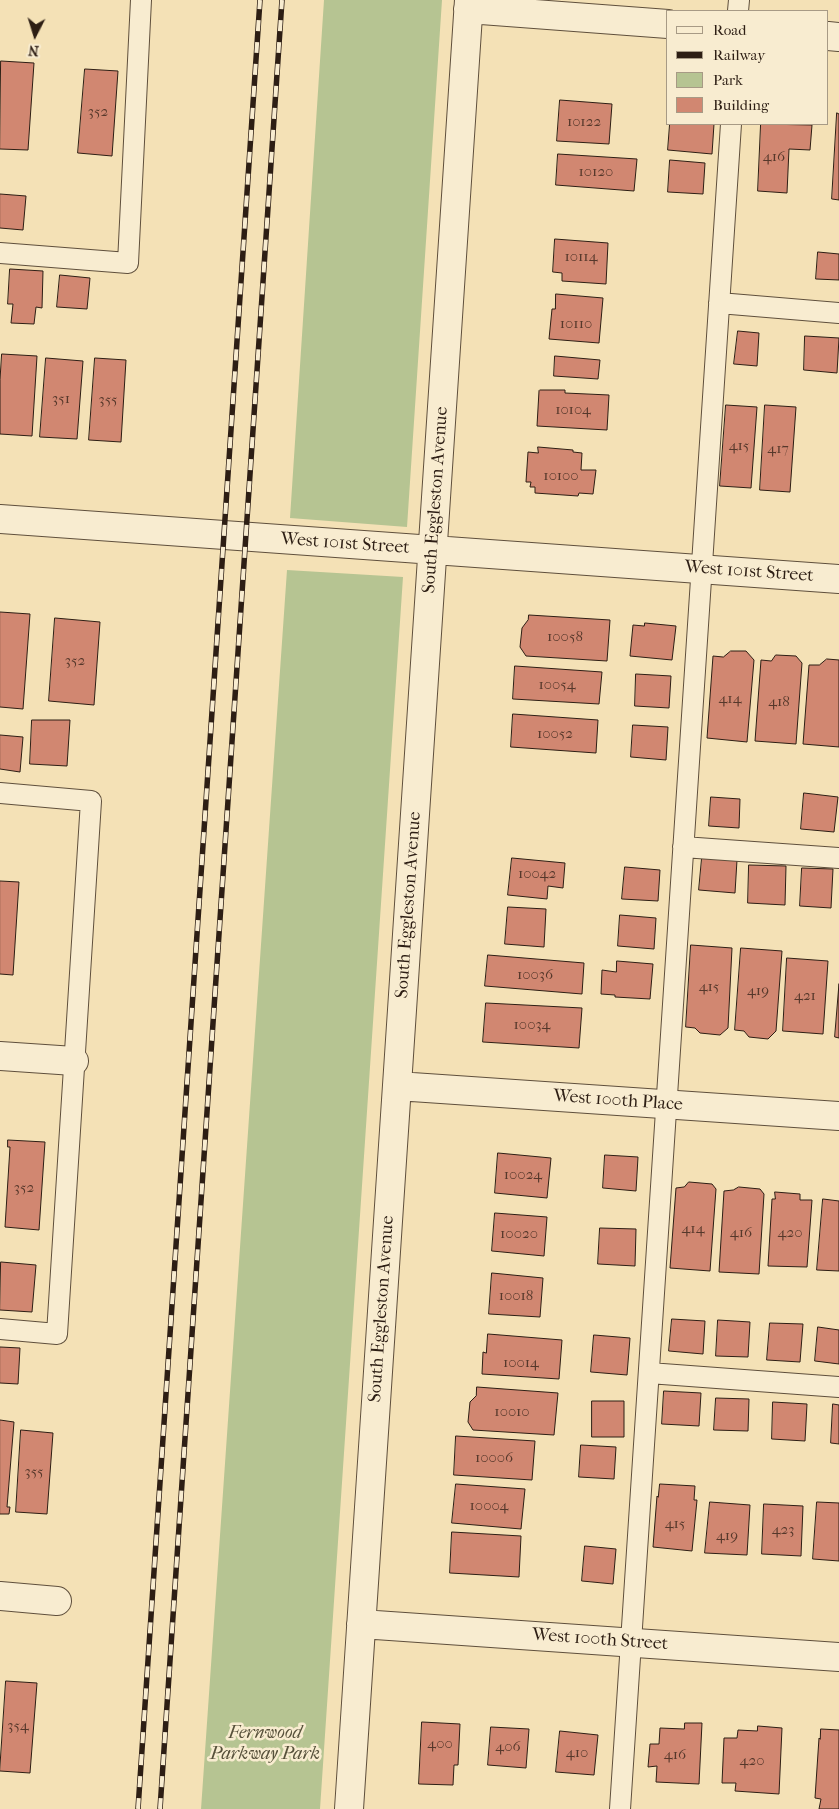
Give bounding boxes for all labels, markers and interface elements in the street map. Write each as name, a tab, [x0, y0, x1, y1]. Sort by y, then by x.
north arrow	[10, 10, 60, 60]
legend	[666, 10, 829, 125]
text: Road	[713, 21, 746, 39]
text: N	[28, 42, 40, 59]
text: Railway	[713, 46, 765, 64]
text: Park	[713, 71, 743, 89]
text: Building	[713, 96, 769, 114]
house number: 352	[88, 103, 108, 121]
house number: 10122	[567, 113, 601, 131]
house number: 416	[763, 148, 785, 166]
house number: 10120	[579, 163, 613, 181]
house number: 10114	[564, 248, 598, 266]
house number: 10110	[560, 315, 592, 333]
house number: 351	[52, 390, 70, 408]
house number: 355	[98, 391, 118, 409]
house number: 10104	[555, 401, 591, 419]
street label: South Eggleston Avenue	[419, 406, 453, 594]
house number: 415	[729, 437, 749, 455]
house number: 417	[767, 440, 789, 458]
house number: 10100	[543, 467, 579, 485]
street label: West 101st Street	[280, 529, 410, 559]
street label: West 101st Street	[684, 557, 814, 587]
house number: 10058	[547, 628, 583, 646]
house number: 352	[65, 652, 85, 670]
house number: 10054	[538, 676, 576, 694]
house number: 414	[718, 690, 742, 708]
house number: 418	[768, 693, 790, 711]
house number: 10052	[537, 725, 573, 743]
street label: South Eggleston Avenue	[392, 811, 426, 999]
house number: 10042	[518, 865, 556, 883]
house number: 10036	[517, 966, 553, 984]
house number: 415	[699, 978, 719, 996]
house number: 419	[747, 982, 769, 1000]
house number: 421	[794, 987, 816, 1005]
house number: 10034	[514, 1016, 550, 1034]
street label: West 100th Place	[552, 1086, 684, 1116]
house number: 10024	[504, 1166, 542, 1184]
house number: 352	[14, 1179, 34, 1197]
street label: South Eggleston Avenue	[365, 1215, 399, 1403]
house number: 414	[681, 1220, 705, 1238]
house number: 416	[730, 1224, 752, 1242]
house number: 420	[778, 1224, 802, 1242]
house number: 10020	[500, 1225, 538, 1243]
house number: 10018	[499, 1287, 533, 1305]
house number: 10014	[503, 1354, 539, 1372]
house number: 10010	[494, 1403, 530, 1421]
house number: 10006	[475, 1449, 513, 1467]
house number: 355	[24, 1463, 44, 1481]
house number: 10004	[470, 1497, 508, 1515]
house number: 415	[665, 1515, 685, 1533]
house number: 423	[772, 1521, 794, 1539]
house number: 419	[716, 1527, 738, 1545]
street label: West 100th Street	[531, 1624, 669, 1656]
house number: 354	[7, 1717, 29, 1735]
park label: Fernwood Parkway Park	[210, 1723, 320, 1766]
house number: 400	[427, 1735, 453, 1753]
house number: 406	[495, 1738, 521, 1756]
house number: 410	[566, 1744, 588, 1762]
house number: 416	[664, 1746, 686, 1764]
house number: 420	[740, 1752, 764, 1770]

